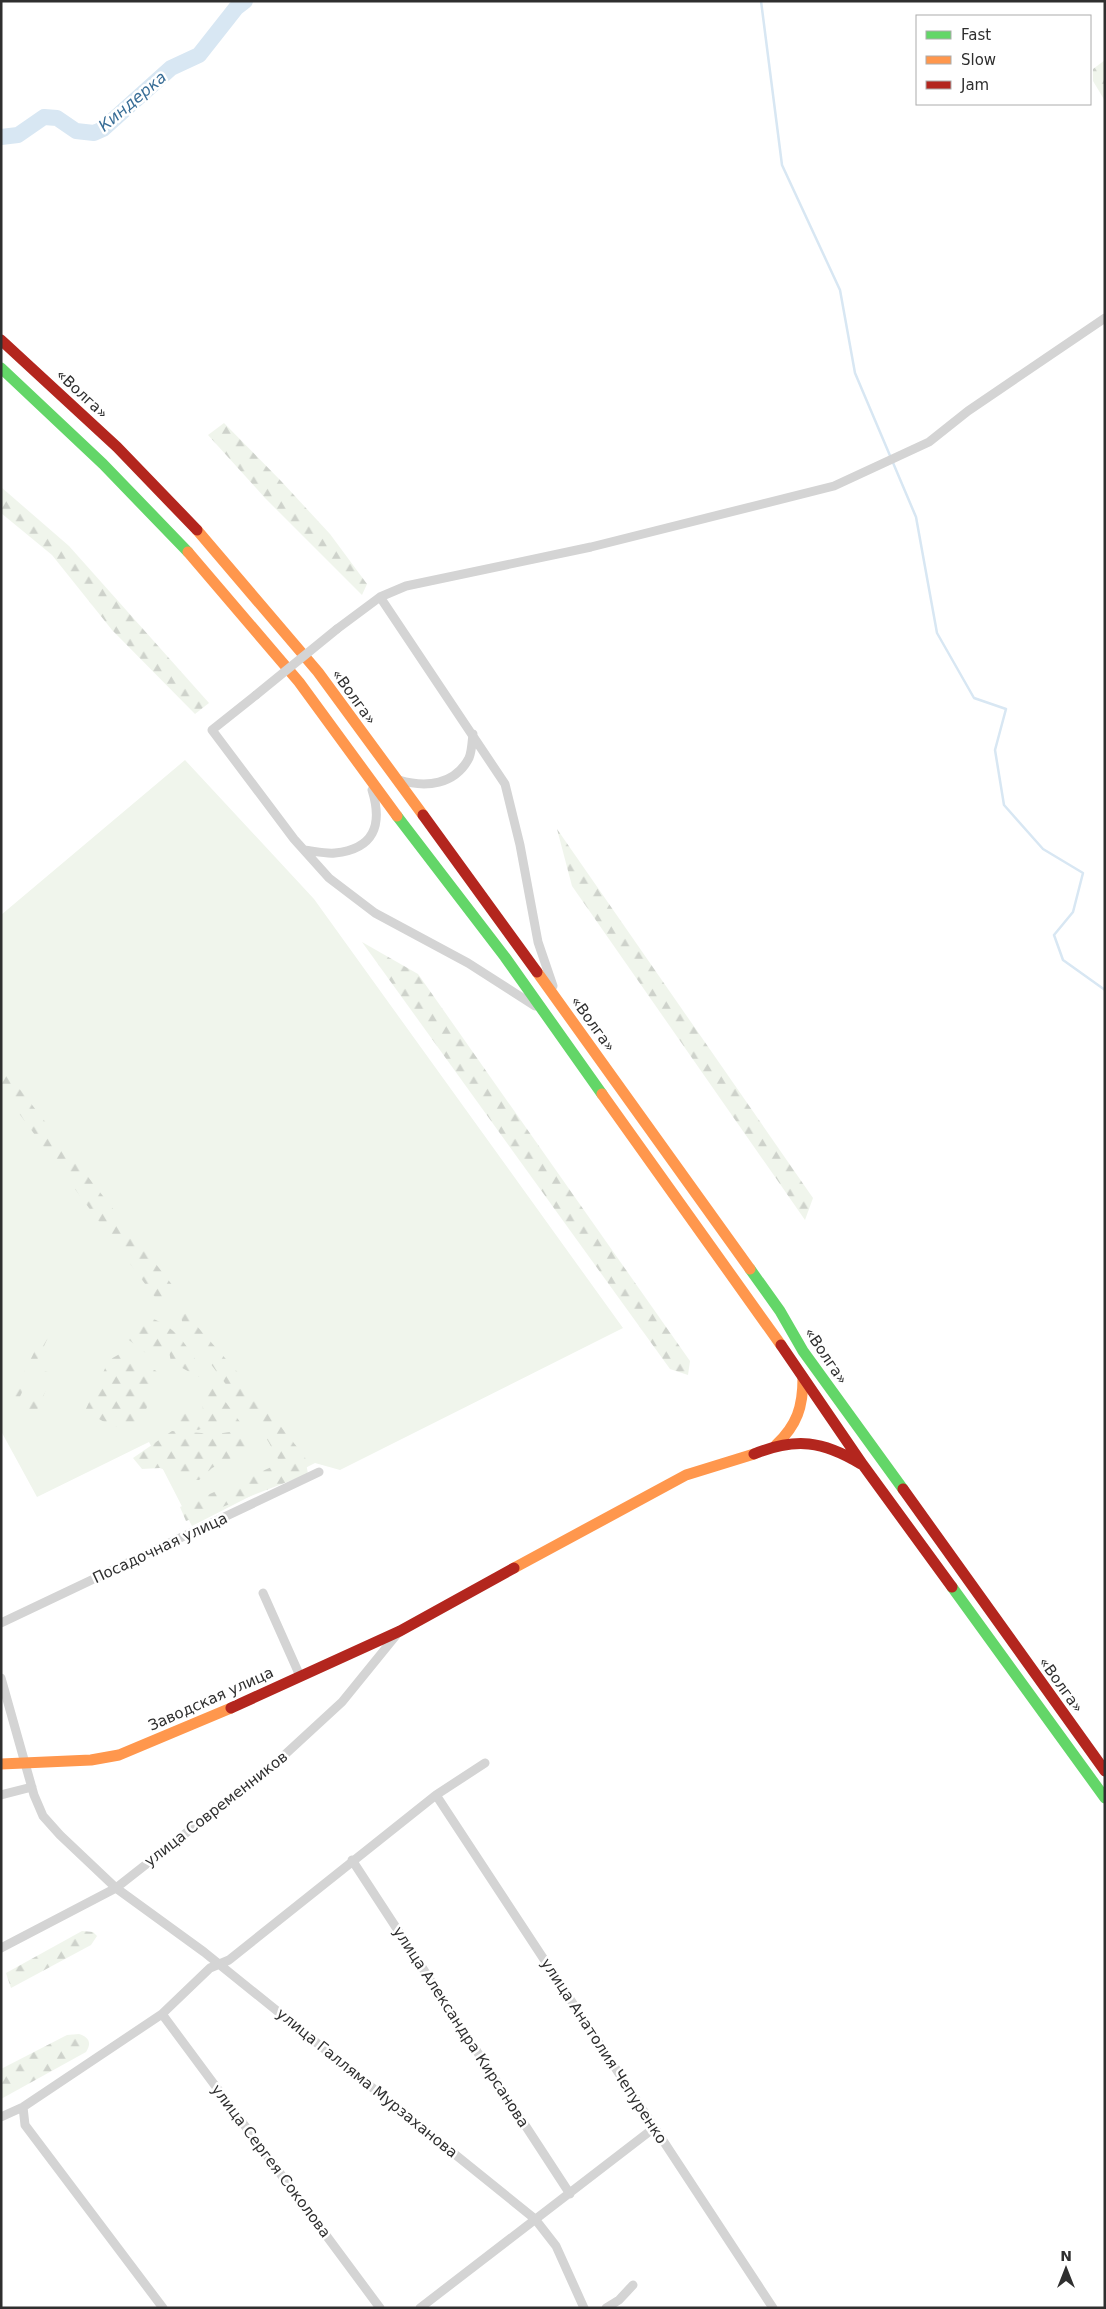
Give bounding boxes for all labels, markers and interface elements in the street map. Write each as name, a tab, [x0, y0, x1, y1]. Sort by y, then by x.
legend	[916, 15, 1091, 105]
text: Fast	[961, 26, 991, 44]
text: Slow	[961, 51, 996, 69]
water label: Киндерка	[95, 68, 170, 135]
text: Jam	[960, 76, 989, 94]
street label: «Волга»	[52, 365, 112, 423]
street label: «Волга»	[328, 666, 380, 728]
street label: «Волга»	[567, 993, 619, 1055]
street label: «Волга»	[801, 1324, 851, 1388]
street label: Посадочная улица	[90, 1509, 230, 1587]
street label: «Волга»	[1035, 1654, 1087, 1716]
street label: Заводская улица	[146, 1663, 276, 1735]
street label: улица Современников	[141, 1748, 291, 1870]
street label: улица Александра Кирсанова	[389, 1923, 533, 2131]
street label: улица Анатолия Чепуренко	[537, 1955, 671, 2147]
street label: улица Галляма Мурзаханова	[273, 2004, 461, 2162]
street label: улица Сергея Соколова	[207, 2081, 335, 2241]
north arrow	[1041, 2244, 1091, 2294]
text: N	[1060, 2248, 1072, 2264]

